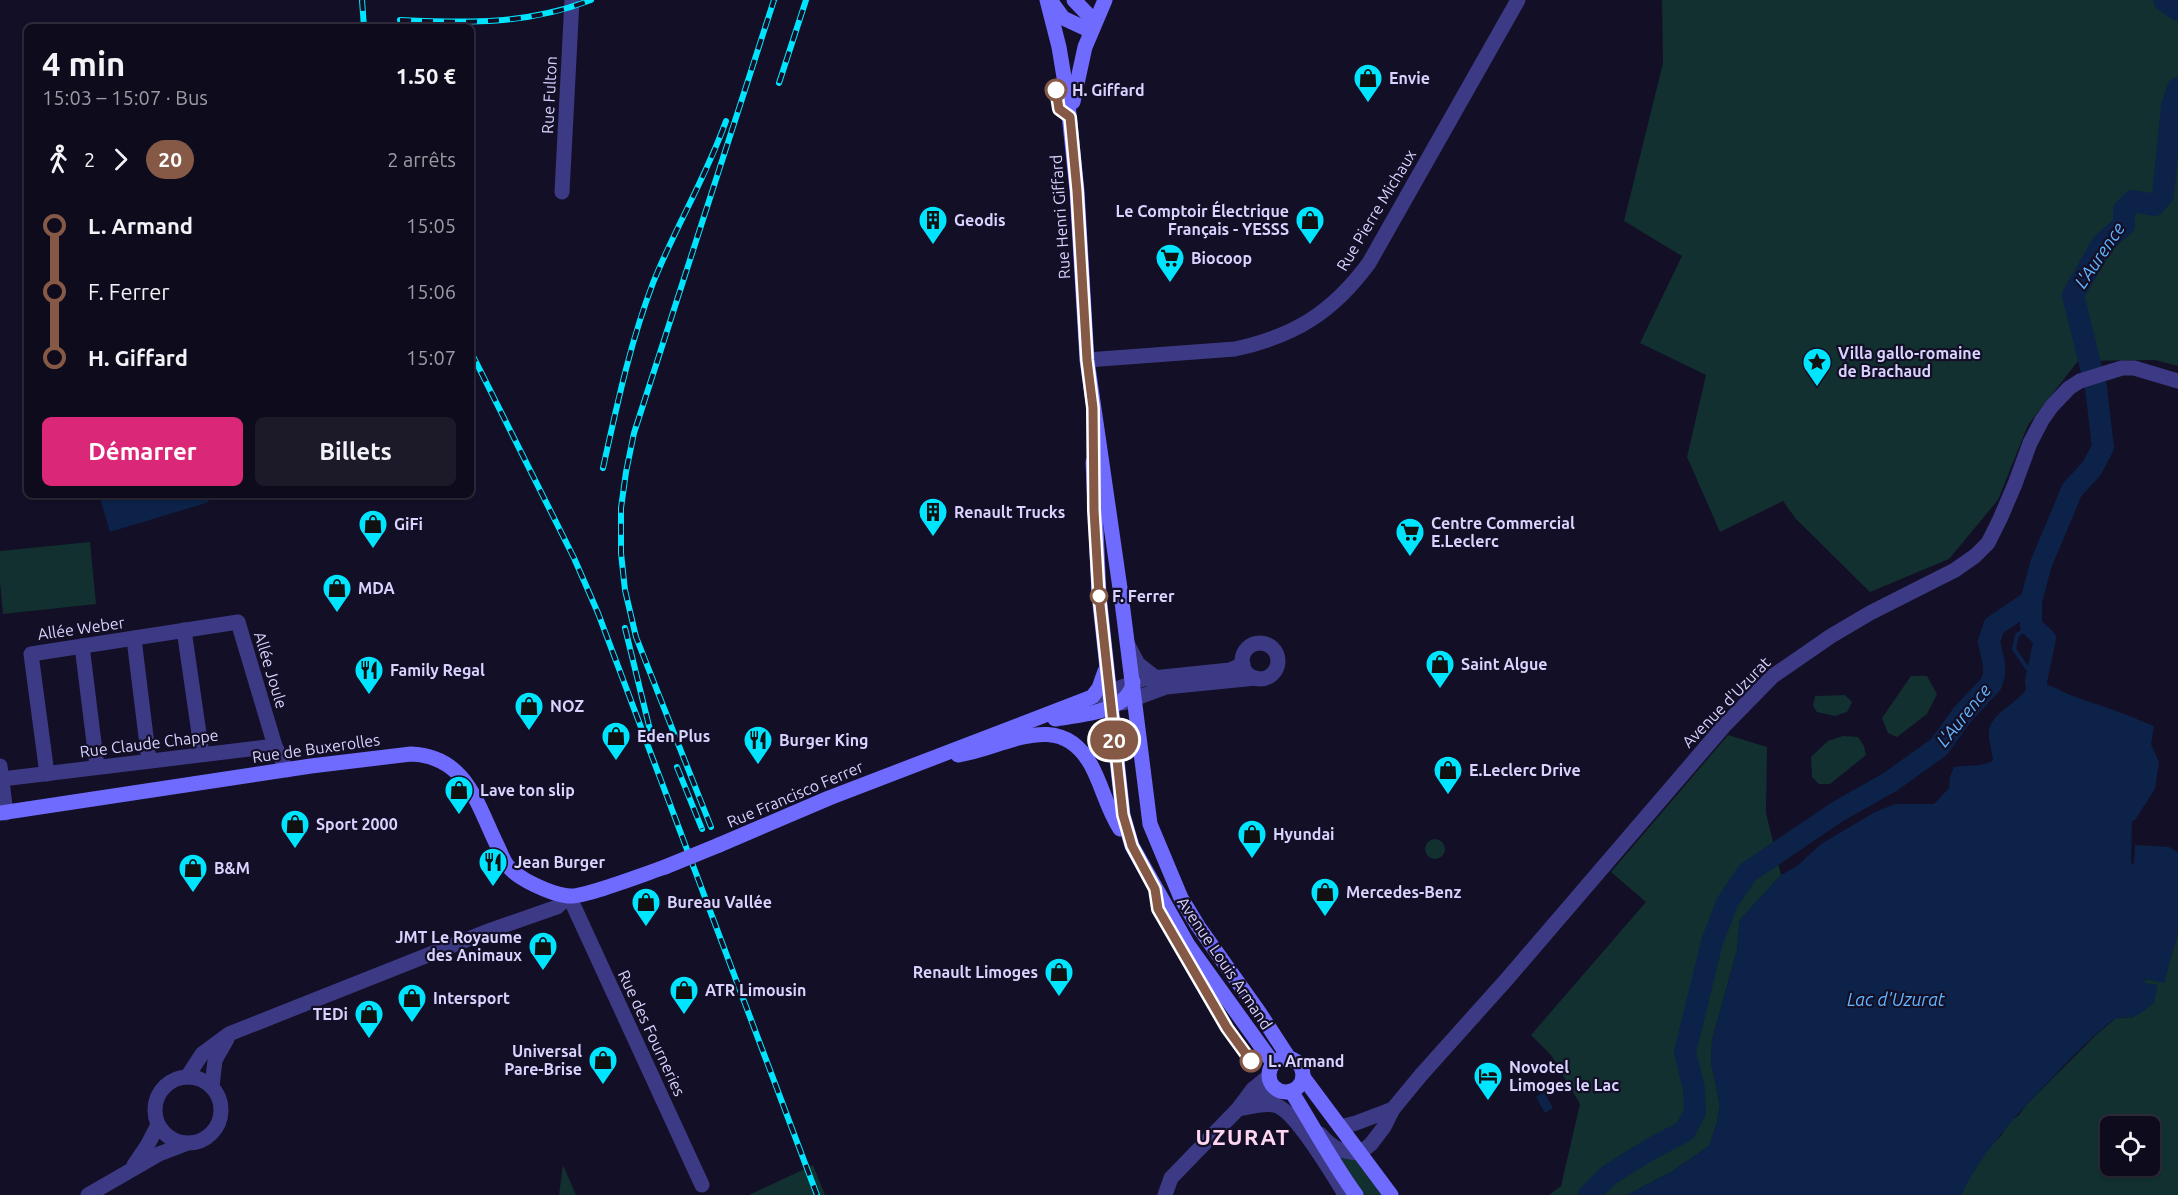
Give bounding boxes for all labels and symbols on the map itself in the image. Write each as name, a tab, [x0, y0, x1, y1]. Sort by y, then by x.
street label: Rue Fulton	[538, 56, 560, 134]
shop icon: Envie	[1352, 62, 1384, 104]
place label: Envie	[1389, 69, 1430, 87]
marker: H. Giffard	[1045, 79, 1067, 101]
place label: H. Giffard	[1072, 81, 1145, 99]
street label: Rue Pierre Michaux	[1333, 146, 1419, 274]
street label: Rue Henri Giffard	[1047, 154, 1073, 280]
place label: Le Comptoir Électrique Français - YESSS	[1115, 200, 1289, 239]
building icon: Geodis	[917, 204, 949, 246]
shop icon: Le Comptoir Électrique Français - YESSS	[1294, 204, 1326, 246]
place label: Geodis	[954, 211, 1006, 229]
water label: L'Aurence	[2070, 219, 2128, 291]
supermarket icon: Biocoop	[1154, 242, 1186, 284]
place label: Biocoop	[1191, 249, 1252, 267]
place label: Villa gallo-romaine de Brachaud	[1838, 344, 1981, 380]
place icon: Villa gallo-romaine de Brachaud	[1801, 346, 1833, 388]
building icon: Renault Trucks	[917, 496, 949, 538]
place label: Renault Trucks	[954, 503, 1065, 521]
shop icon: GiFi	[357, 508, 389, 550]
place label: Centre Commercial E.Leclerc	[1431, 514, 1575, 550]
place label: GiFi	[394, 515, 423, 533]
supermarket icon: Centre Commercial E.Leclerc	[1394, 516, 1426, 558]
shop icon: MDA	[321, 572, 353, 614]
place label: MDA	[358, 579, 396, 597]
marker: F. Ferrer	[1090, 587, 1108, 605]
place label: F. Ferrer	[1112, 587, 1175, 605]
street label: Allée Weber	[36, 613, 126, 643]
street label: Allée Joule	[251, 629, 291, 711]
shop icon: Saint Algue	[1424, 648, 1456, 690]
street label: Avenue d'Uzurat	[1678, 653, 1774, 751]
restaurant icon: Family Regal	[353, 654, 385, 696]
place label: Saint Algue	[1461, 655, 1548, 673]
place label: Family Regal	[390, 661, 485, 679]
water label: L'Aurence	[1932, 680, 1994, 750]
shop icon: NOZ	[513, 690, 545, 732]
place label: NOZ	[550, 697, 584, 715]
shop icon: Eden Plus	[600, 720, 632, 762]
line badge: 20	[1087, 720, 1141, 760]
restaurant icon: Burger King	[742, 724, 774, 766]
street label: Rue Claude Chappe	[79, 726, 219, 760]
place label: Eden Plus	[637, 727, 710, 745]
street label: Rue de Buxerolles	[251, 730, 381, 766]
place label: Burger King	[779, 731, 869, 749]
shop icon: E.Leclerc Drive	[1432, 754, 1464, 796]
street label: Rue Francisco Ferrer	[724, 757, 866, 831]
place label: E.Leclerc Drive	[1469, 761, 1581, 779]
shop icon: Lave ton slip	[443, 774, 475, 816]
place label: Lave ton slip	[480, 781, 575, 799]
shop icon: Sport 2000	[279, 808, 311, 850]
place label: Sport 2000	[316, 815, 398, 833]
shop icon: Hyundai	[1236, 818, 1268, 860]
place label: Hyundai	[1273, 825, 1335, 843]
restaurant icon: Jean Burger	[477, 846, 509, 888]
shop icon: B&M	[177, 852, 209, 894]
place label: Jean Burger	[514, 853, 605, 871]
place label: B&M	[214, 859, 250, 877]
shop icon: Mercedes-Benz	[1309, 876, 1341, 918]
place label: Mercedes-Benz	[1346, 883, 1461, 901]
shop icon: Bureau Vallée	[630, 886, 662, 928]
place label: Bureau Vallée	[667, 893, 772, 911]
street label: Avenue Louis Armand	[1174, 893, 1276, 1033]
place label: JMT Le Royaume des Animaux	[395, 928, 522, 964]
shop icon: JMT Le Royaume des Animaux	[527, 930, 559, 972]
shop icon: Renault Limoges	[1043, 956, 1075, 998]
place label: Renault Limoges	[913, 963, 1038, 981]
street label: Rue des Fourneries	[615, 967, 689, 1099]
shop icon: ATR Limousin	[668, 974, 700, 1016]
place label: ATR Limousin	[705, 981, 806, 999]
shop icon: Intersport	[396, 982, 428, 1024]
place label: Intersport	[433, 989, 510, 1007]
water label: Lac d'Uzurat	[1847, 989, 1946, 1009]
shop icon: TEDi	[353, 998, 385, 1040]
place label: TEDi	[313, 1005, 348, 1023]
place label: Universal Pare-Brise	[504, 1042, 582, 1078]
shop icon: Universal Pare-Brise	[587, 1044, 619, 1086]
marker: L. Armand	[1240, 1050, 1262, 1072]
place label: L. Armand	[1268, 1052, 1344, 1070]
place label: Novotel Limoges le Lac	[1509, 1058, 1619, 1094]
hotel icon: Novotel Limoges le Lac	[1472, 1060, 1504, 1102]
district label: UZURAT	[1195, 1124, 1291, 1149]

